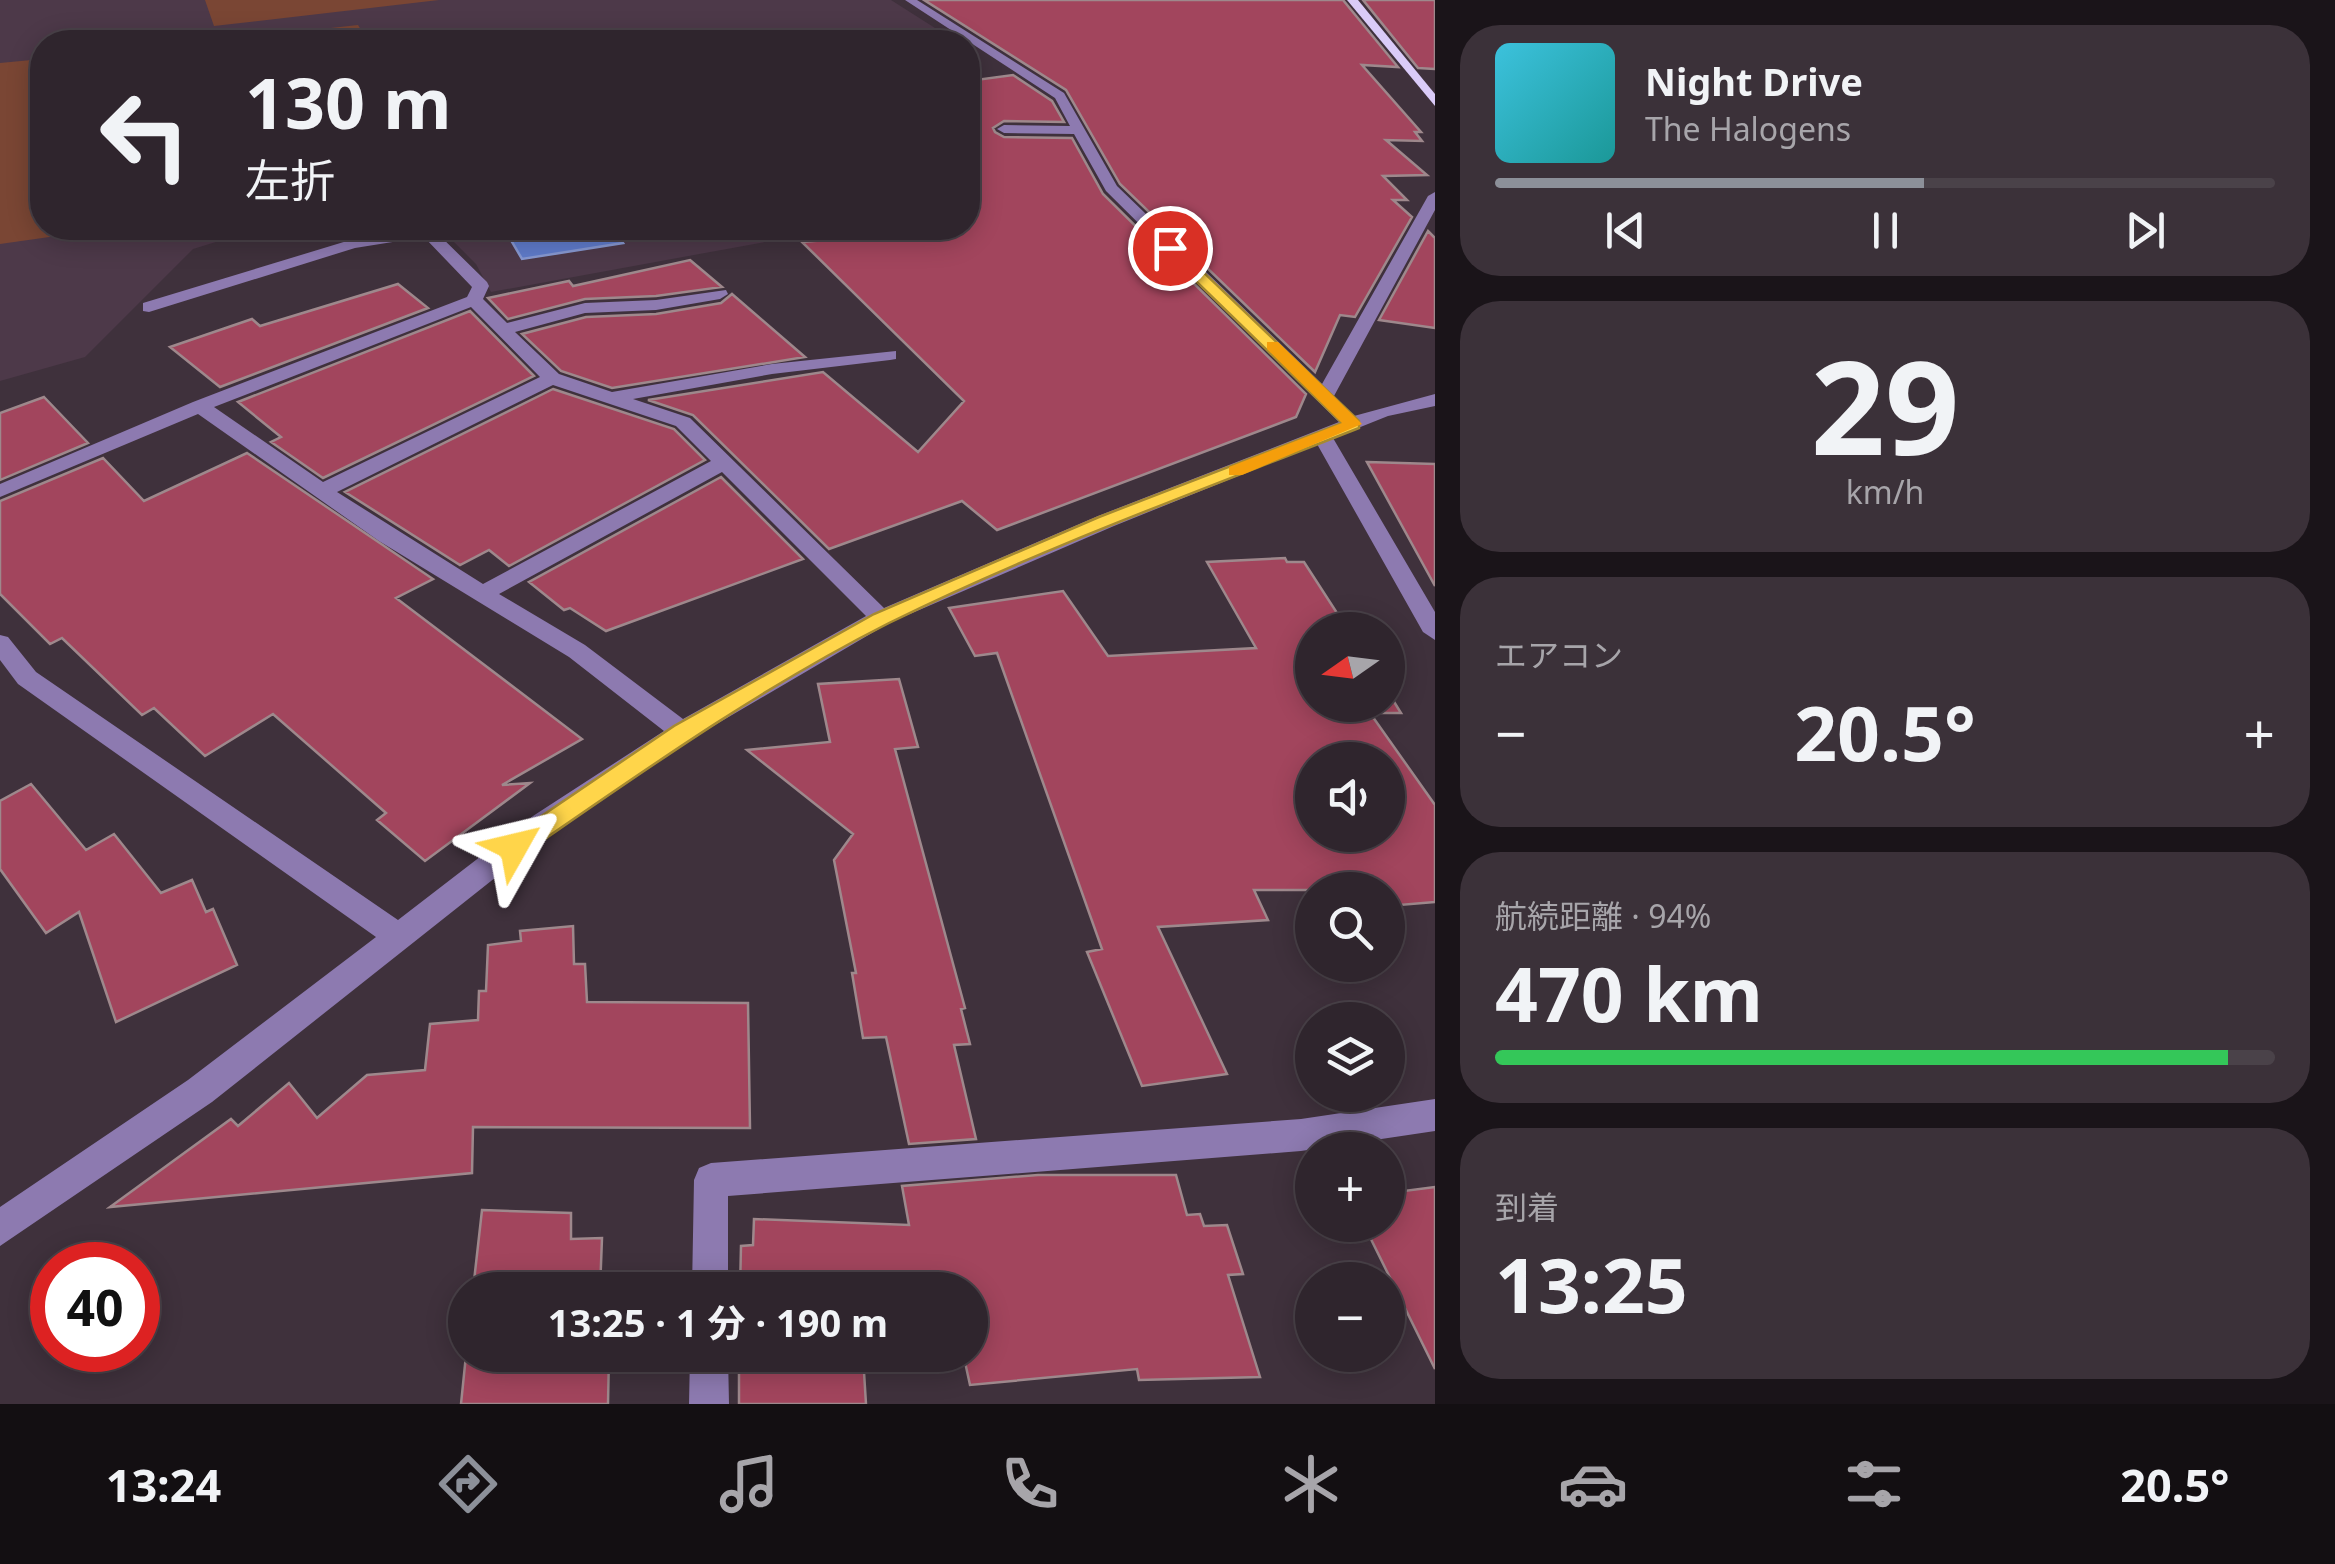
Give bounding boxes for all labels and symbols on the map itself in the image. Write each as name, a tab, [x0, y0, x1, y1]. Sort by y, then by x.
pin	[1128, 206, 1213, 291]
north arrow	[1295, 612, 1405, 722]
position arrow	[462, 795, 566, 899]
speed limit sign: 40	[30, 1242, 160, 1372]

